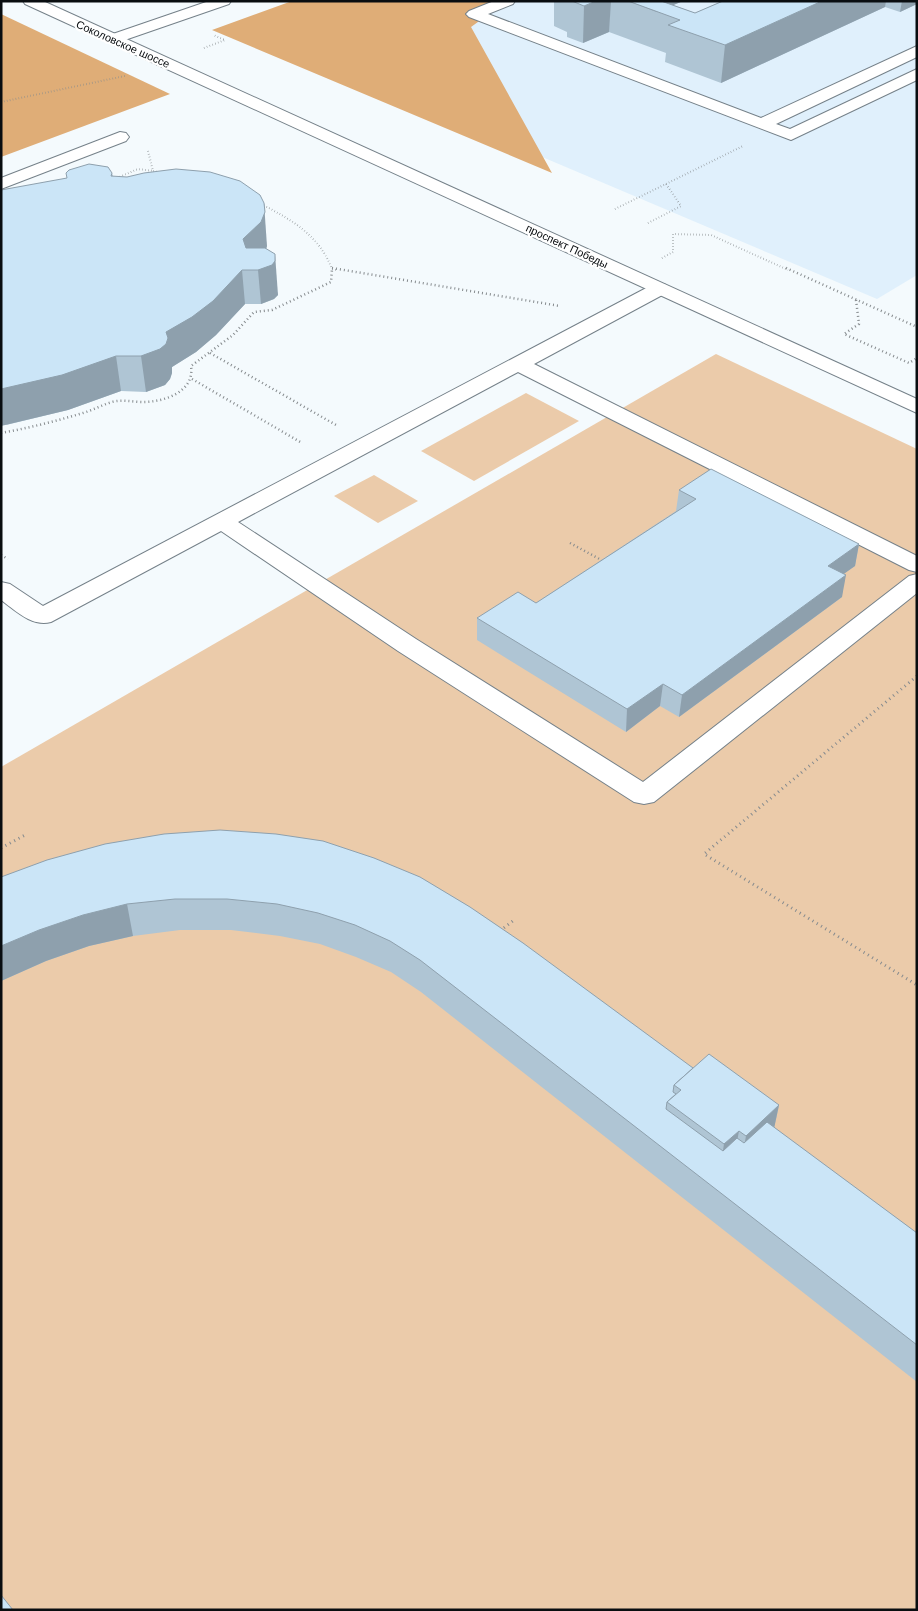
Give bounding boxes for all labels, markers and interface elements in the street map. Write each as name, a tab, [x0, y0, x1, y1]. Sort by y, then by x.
street label: Соколовское шоссе	[74, 18, 172, 70]
street label: проспект Победы	[524, 222, 610, 270]

